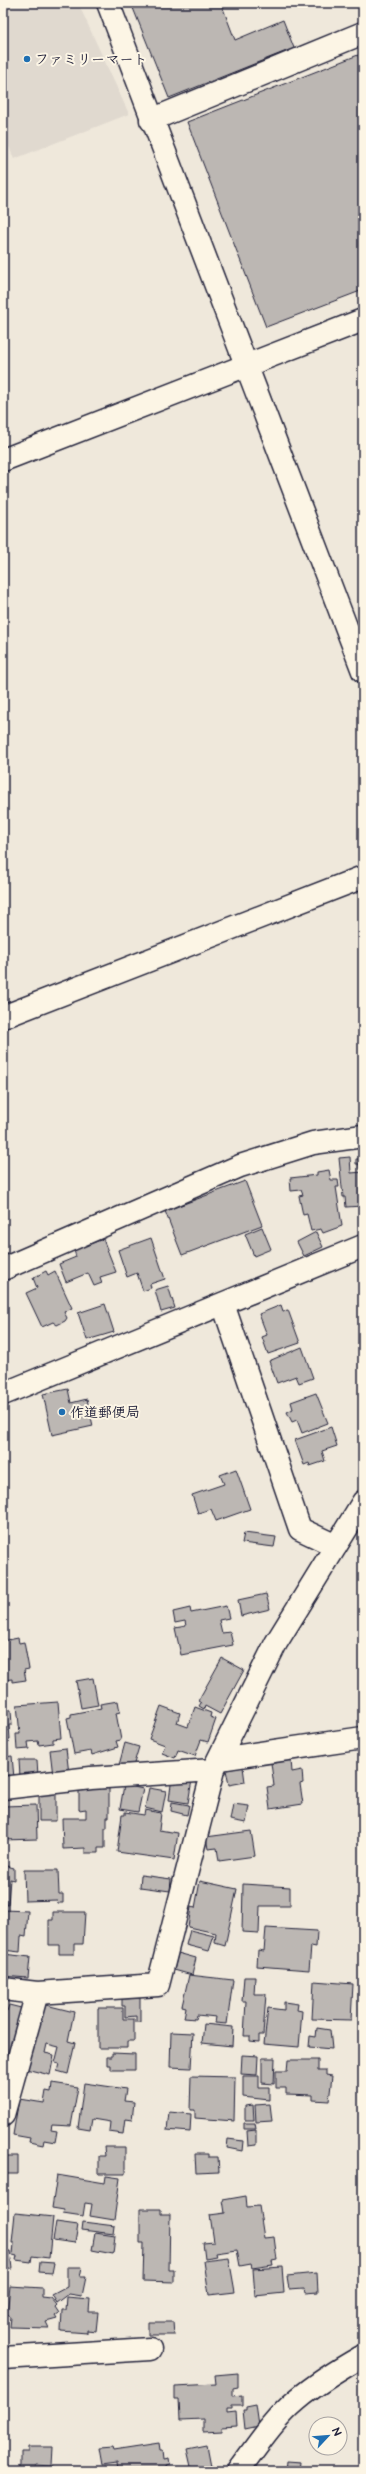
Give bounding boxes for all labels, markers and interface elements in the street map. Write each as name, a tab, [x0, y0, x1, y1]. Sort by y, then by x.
place label: ファミリーマート	[35, 50, 148, 70]
marker: ファミリーマート	[22, 54, 32, 64]
place label: 作道郵便局	[70, 1403, 140, 1423]
marker: 作道郵便局	[57, 1407, 67, 1417]
north arrow	[308, 2416, 348, 2456]
text: N	[328, 2425, 345, 2438]

